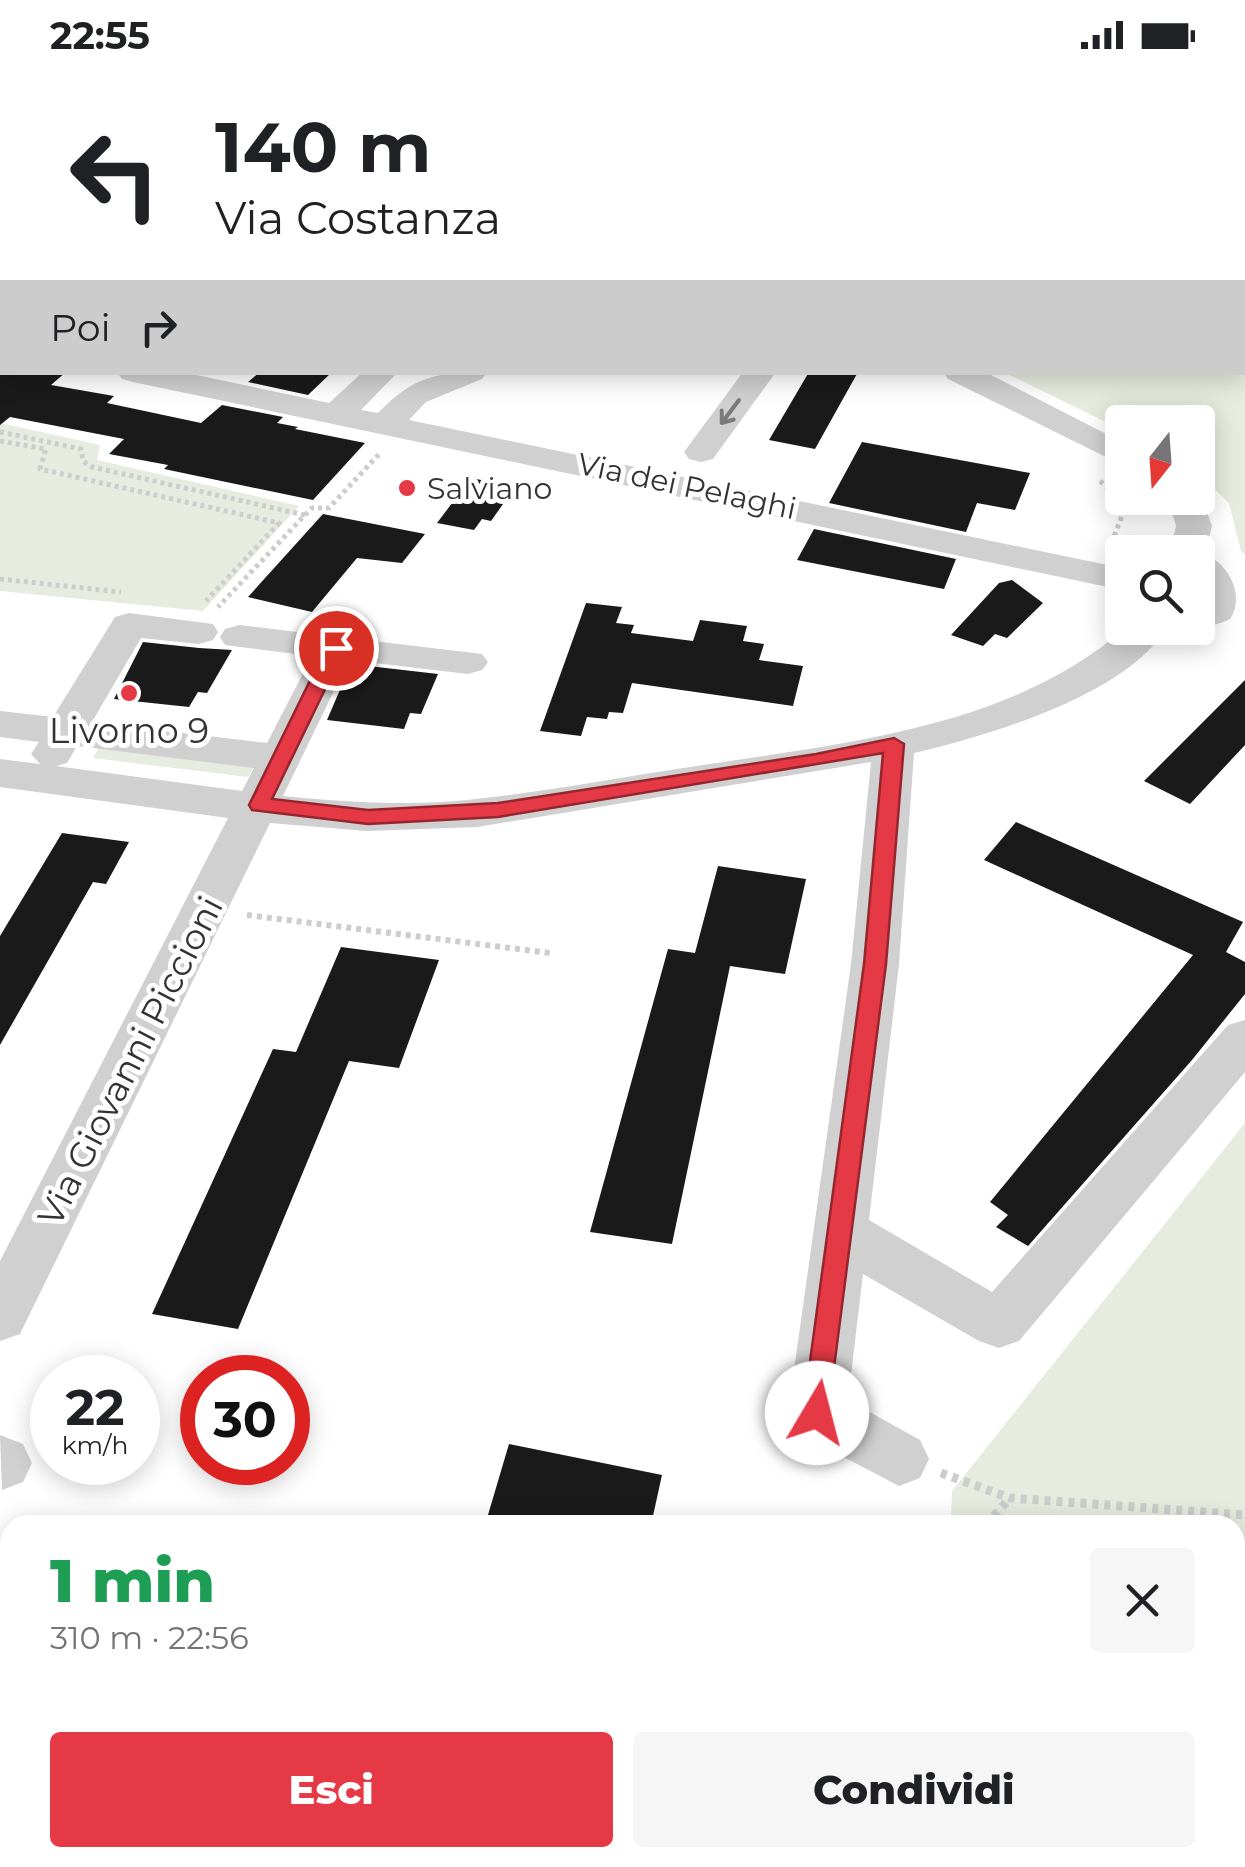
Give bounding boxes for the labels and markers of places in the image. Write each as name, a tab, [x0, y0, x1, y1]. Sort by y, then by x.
place label: Salviano	[427, 470, 552, 507]
marker: Salviano	[396, 477, 418, 499]
pin	[294, 606, 379, 691]
marker: Livorno 9	[118, 682, 140, 704]
place label: Livorno 9	[49, 709, 209, 752]

